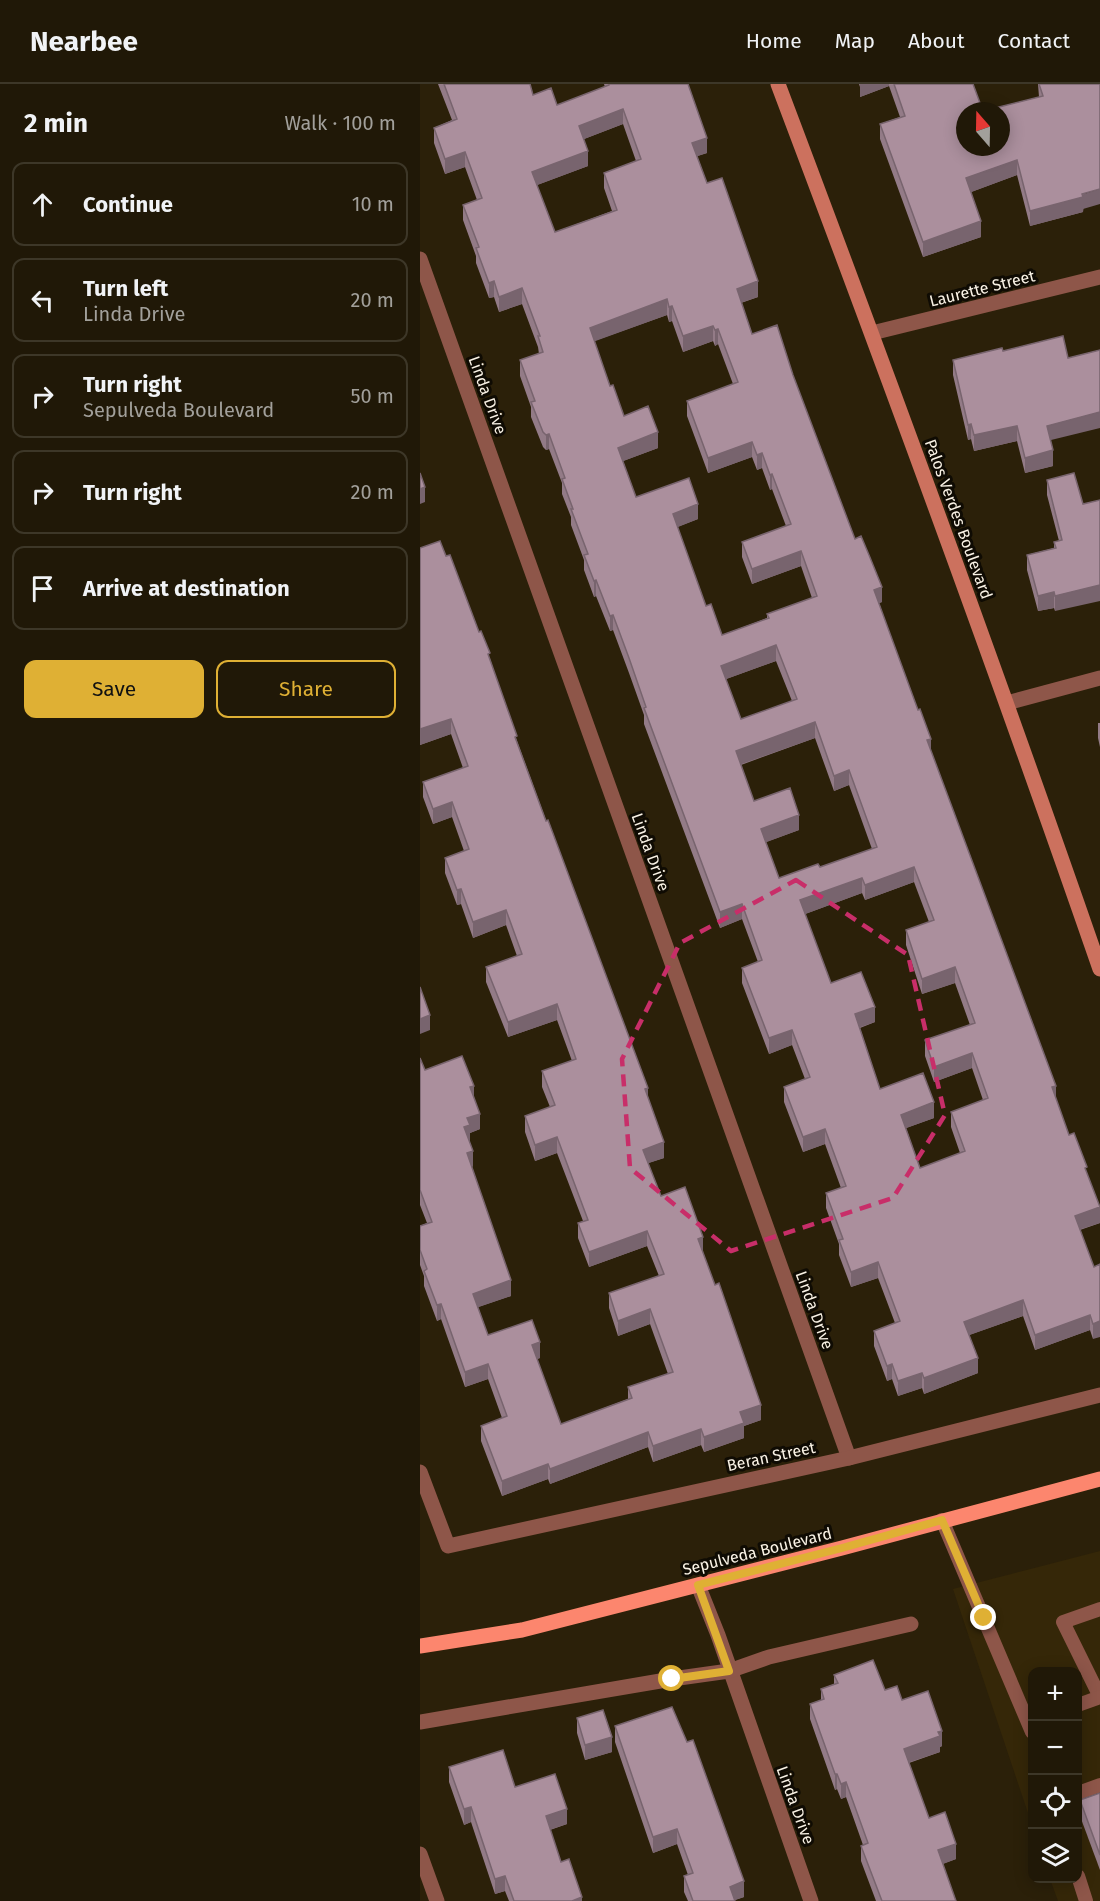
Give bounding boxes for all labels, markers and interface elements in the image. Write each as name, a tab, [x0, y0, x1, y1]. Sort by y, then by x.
text: Nearbee	[30, 25, 138, 58]
text: Home	[746, 28, 802, 54]
text: Map	[835, 28, 875, 54]
text: About	[908, 28, 965, 54]
text: Contact	[998, 28, 1070, 54]
north arrow	[956, 102, 1010, 156]
text: 2 min	[24, 108, 88, 139]
text: Walk · 100 m	[284, 111, 396, 135]
icon: ahead	[26, 188, 59, 221]
text: Continue	[83, 191, 173, 218]
text: 10 m	[352, 192, 394, 216]
street label: Laurette Street	[927, 266, 1037, 311]
text: Turn left	[83, 275, 168, 302]
icon: left	[26, 284, 59, 317]
text: 20 m	[351, 288, 394, 312]
text: Linda Drive	[83, 302, 185, 326]
street label: Linda Drive	[465, 353, 510, 437]
text: Turn right	[83, 371, 182, 398]
icon: right	[26, 380, 59, 413]
text: 50 m	[350, 384, 394, 408]
text: Sepulveda Boulevard	[83, 398, 274, 422]
street label: Palos Verdes Boulevard	[921, 437, 996, 602]
icon: right	[26, 476, 59, 509]
text: Turn right	[83, 479, 182, 506]
text: 20 m	[351, 480, 394, 504]
icon: arrive	[26, 572, 59, 605]
text: Arrive at destination	[83, 575, 290, 602]
button: Save	[24, 660, 204, 718]
button: Share	[216, 660, 396, 718]
street label: Linda Drive	[628, 810, 673, 894]
street label: Linda Drive	[792, 1268, 837, 1352]
street label: Beran Street	[725, 1438, 817, 1475]
street label: Sepulveda Boulevard	[681, 1524, 834, 1579]
route end	[970, 1604, 996, 1630]
route start	[658, 1665, 684, 1691]
map controls	[1028, 1667, 1082, 1883]
button: +	[1028, 1667, 1082, 1721]
button: −	[1028, 1721, 1082, 1775]
street label: Linda Drive	[773, 1763, 818, 1847]
button: locate	[1028, 1775, 1082, 1829]
button: layers	[1028, 1829, 1082, 1883]

